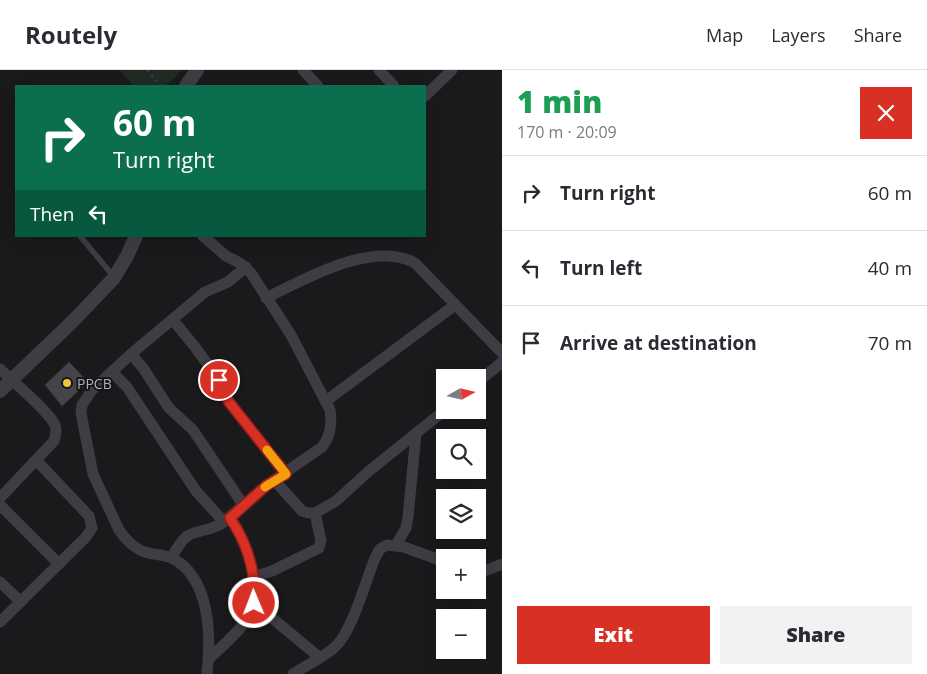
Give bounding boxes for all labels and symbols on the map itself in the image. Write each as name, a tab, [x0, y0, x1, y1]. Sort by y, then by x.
pin	[198, 359, 240, 401]
north arrow	[436, 369, 486, 419]
place label: PPCB	[77, 374, 112, 393]
marker: PPCB	[61, 377, 73, 389]
position arrow	[227, 576, 279, 628]

